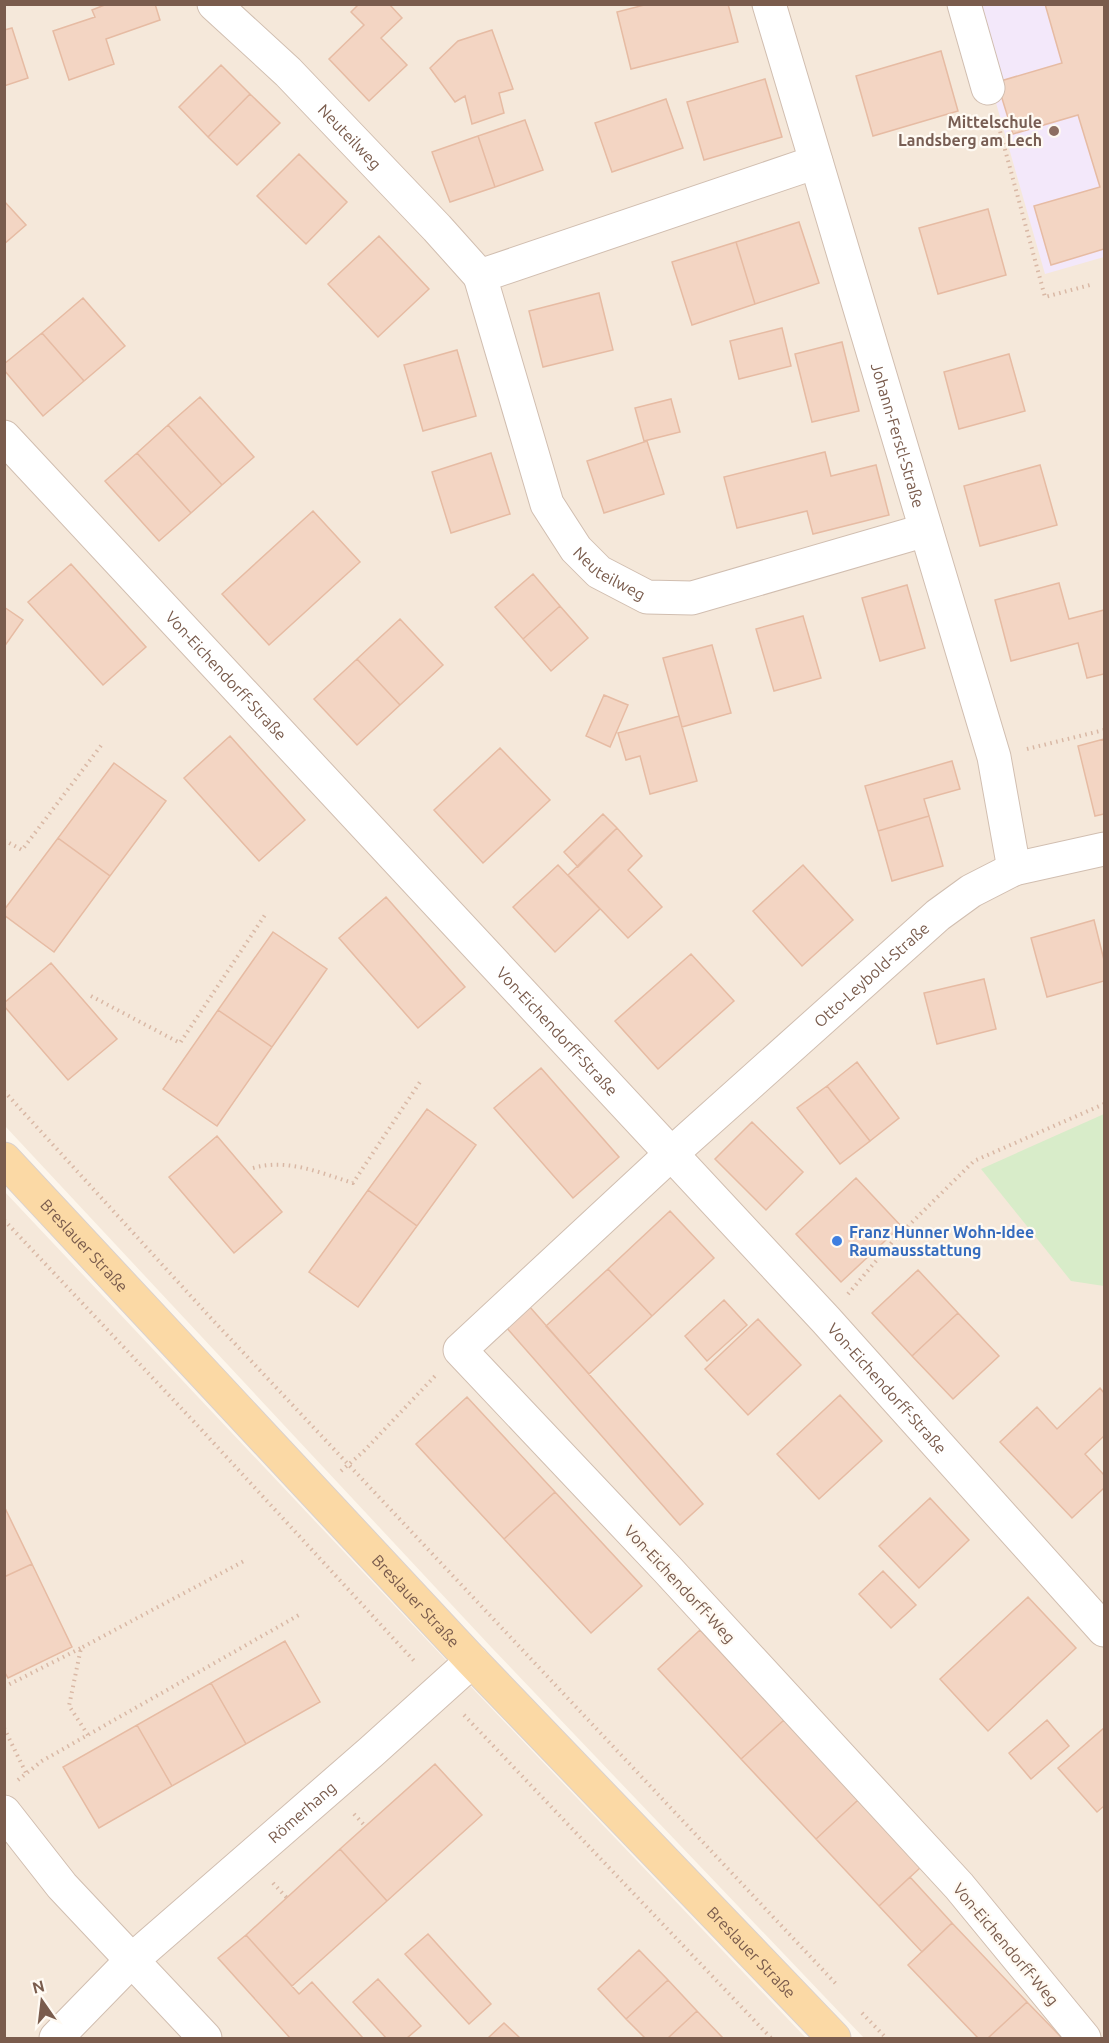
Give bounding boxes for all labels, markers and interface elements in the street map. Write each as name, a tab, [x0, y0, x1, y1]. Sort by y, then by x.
street label: Neuteilweg	[315, 100, 385, 173]
place label: Mittelschule Landsberg am Lech	[898, 113, 1042, 149]
marker: Mittelschule Landsberg am Lech	[1047, 124, 1061, 138]
street label: Johann-Ferstl-Straße	[868, 361, 928, 510]
street label: Neuteilweg	[570, 543, 648, 604]
street label: Von-Eichendorff-Straße	[162, 608, 290, 744]
street label: Otto-Leybold-Straße	[810, 919, 933, 1031]
street label: Von-Eichendorff-Straße	[493, 963, 621, 1099]
street label: Breslauer Straße	[37, 1195, 132, 1295]
place label: Franz Hunner Wohn-Idee Raumausstattung	[849, 1223, 1034, 1259]
marker: Franz Hunner Wohn-Idee Raumausstattung	[830, 1234, 844, 1248]
street label: Von-Eichendorff-Straße	[824, 1319, 950, 1457]
street label: Von-Eichendorff-Weg	[621, 1522, 739, 1646]
street label: Breslauer Straße	[368, 1551, 463, 1651]
street label: Römerhang	[264, 1778, 339, 1847]
street label: Von-Eichendorff-Weg	[950, 1879, 1062, 2009]
street label: Breslauer Straße	[704, 1903, 800, 2002]
north arrow	[12, 1971, 72, 2031]
text: N	[30, 1976, 46, 1997]

